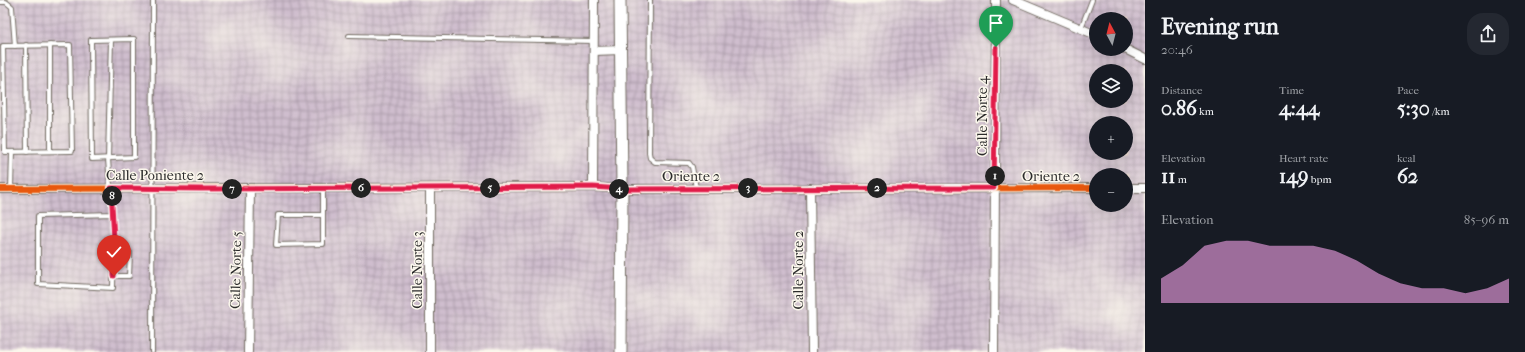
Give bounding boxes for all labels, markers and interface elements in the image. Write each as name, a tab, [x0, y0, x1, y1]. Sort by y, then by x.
pin	[979, 6, 1013, 47]
icon: arrive	[985, 12, 1007, 34]
north arrow	[1089, 12, 1133, 56]
map controls	[1089, 12, 1133, 212]
button: share	[1467, 13, 1509, 55]
text: Evening run	[1161, 14, 1279, 40]
text: 20:46	[1161, 42, 1193, 57]
button: layers	[1089, 64, 1133, 108]
street label: Calle Norte 4	[974, 75, 991, 156]
text: Distance	[1161, 84, 1202, 97]
text: Time	[1279, 84, 1304, 97]
text: Pace	[1397, 84, 1419, 97]
text: 0.86	[1161, 97, 1197, 120]
text: 4:44	[1279, 97, 1319, 120]
text: 5:30	[1397, 97, 1430, 120]
text: km	[1197, 105, 1214, 118]
text: /km	[1430, 105, 1450, 118]
button: +	[1089, 116, 1133, 160]
text: Elevation	[1161, 152, 1205, 165]
text: Heart rate	[1279, 152, 1328, 165]
text: kcal	[1397, 152, 1416, 165]
text: 11	[1161, 165, 1175, 188]
text: 149	[1279, 165, 1308, 188]
text: 62	[1397, 165, 1418, 188]
pin: 1	[985, 166, 1005, 186]
street label: Calle Poniente 2	[106, 167, 204, 184]
street label: Oriente 2	[662, 168, 720, 185]
street label: Oriente 2	[1022, 168, 1080, 185]
button: −	[1089, 168, 1133, 212]
text: 1	[993, 169, 997, 182]
text: m	[1175, 173, 1187, 186]
text: bpm	[1308, 173, 1332, 186]
pin: 6	[351, 178, 371, 198]
pin: 5	[480, 178, 500, 198]
pin: 3	[738, 178, 758, 198]
pin: 2	[867, 178, 887, 198]
pin: 7	[222, 179, 242, 199]
pin: 4	[609, 179, 629, 199]
text: 6	[358, 181, 364, 194]
text: 5	[488, 181, 492, 194]
text: 3	[746, 181, 750, 194]
text: 2	[874, 181, 880, 194]
text: 7	[229, 182, 235, 195]
text: 4	[616, 182, 622, 195]
pin: 8	[102, 186, 122, 206]
text: 8	[109, 189, 115, 202]
text: Elevation	[1161, 212, 1214, 227]
text: 85–96 m	[1464, 212, 1509, 227]
street label: Calle Norte 5	[227, 231, 245, 309]
street label: Calle Norte 3	[409, 231, 426, 309]
street label: Calle Norte 2	[790, 231, 807, 310]
pin	[97, 235, 131, 276]
icon: check	[103, 241, 125, 263]

